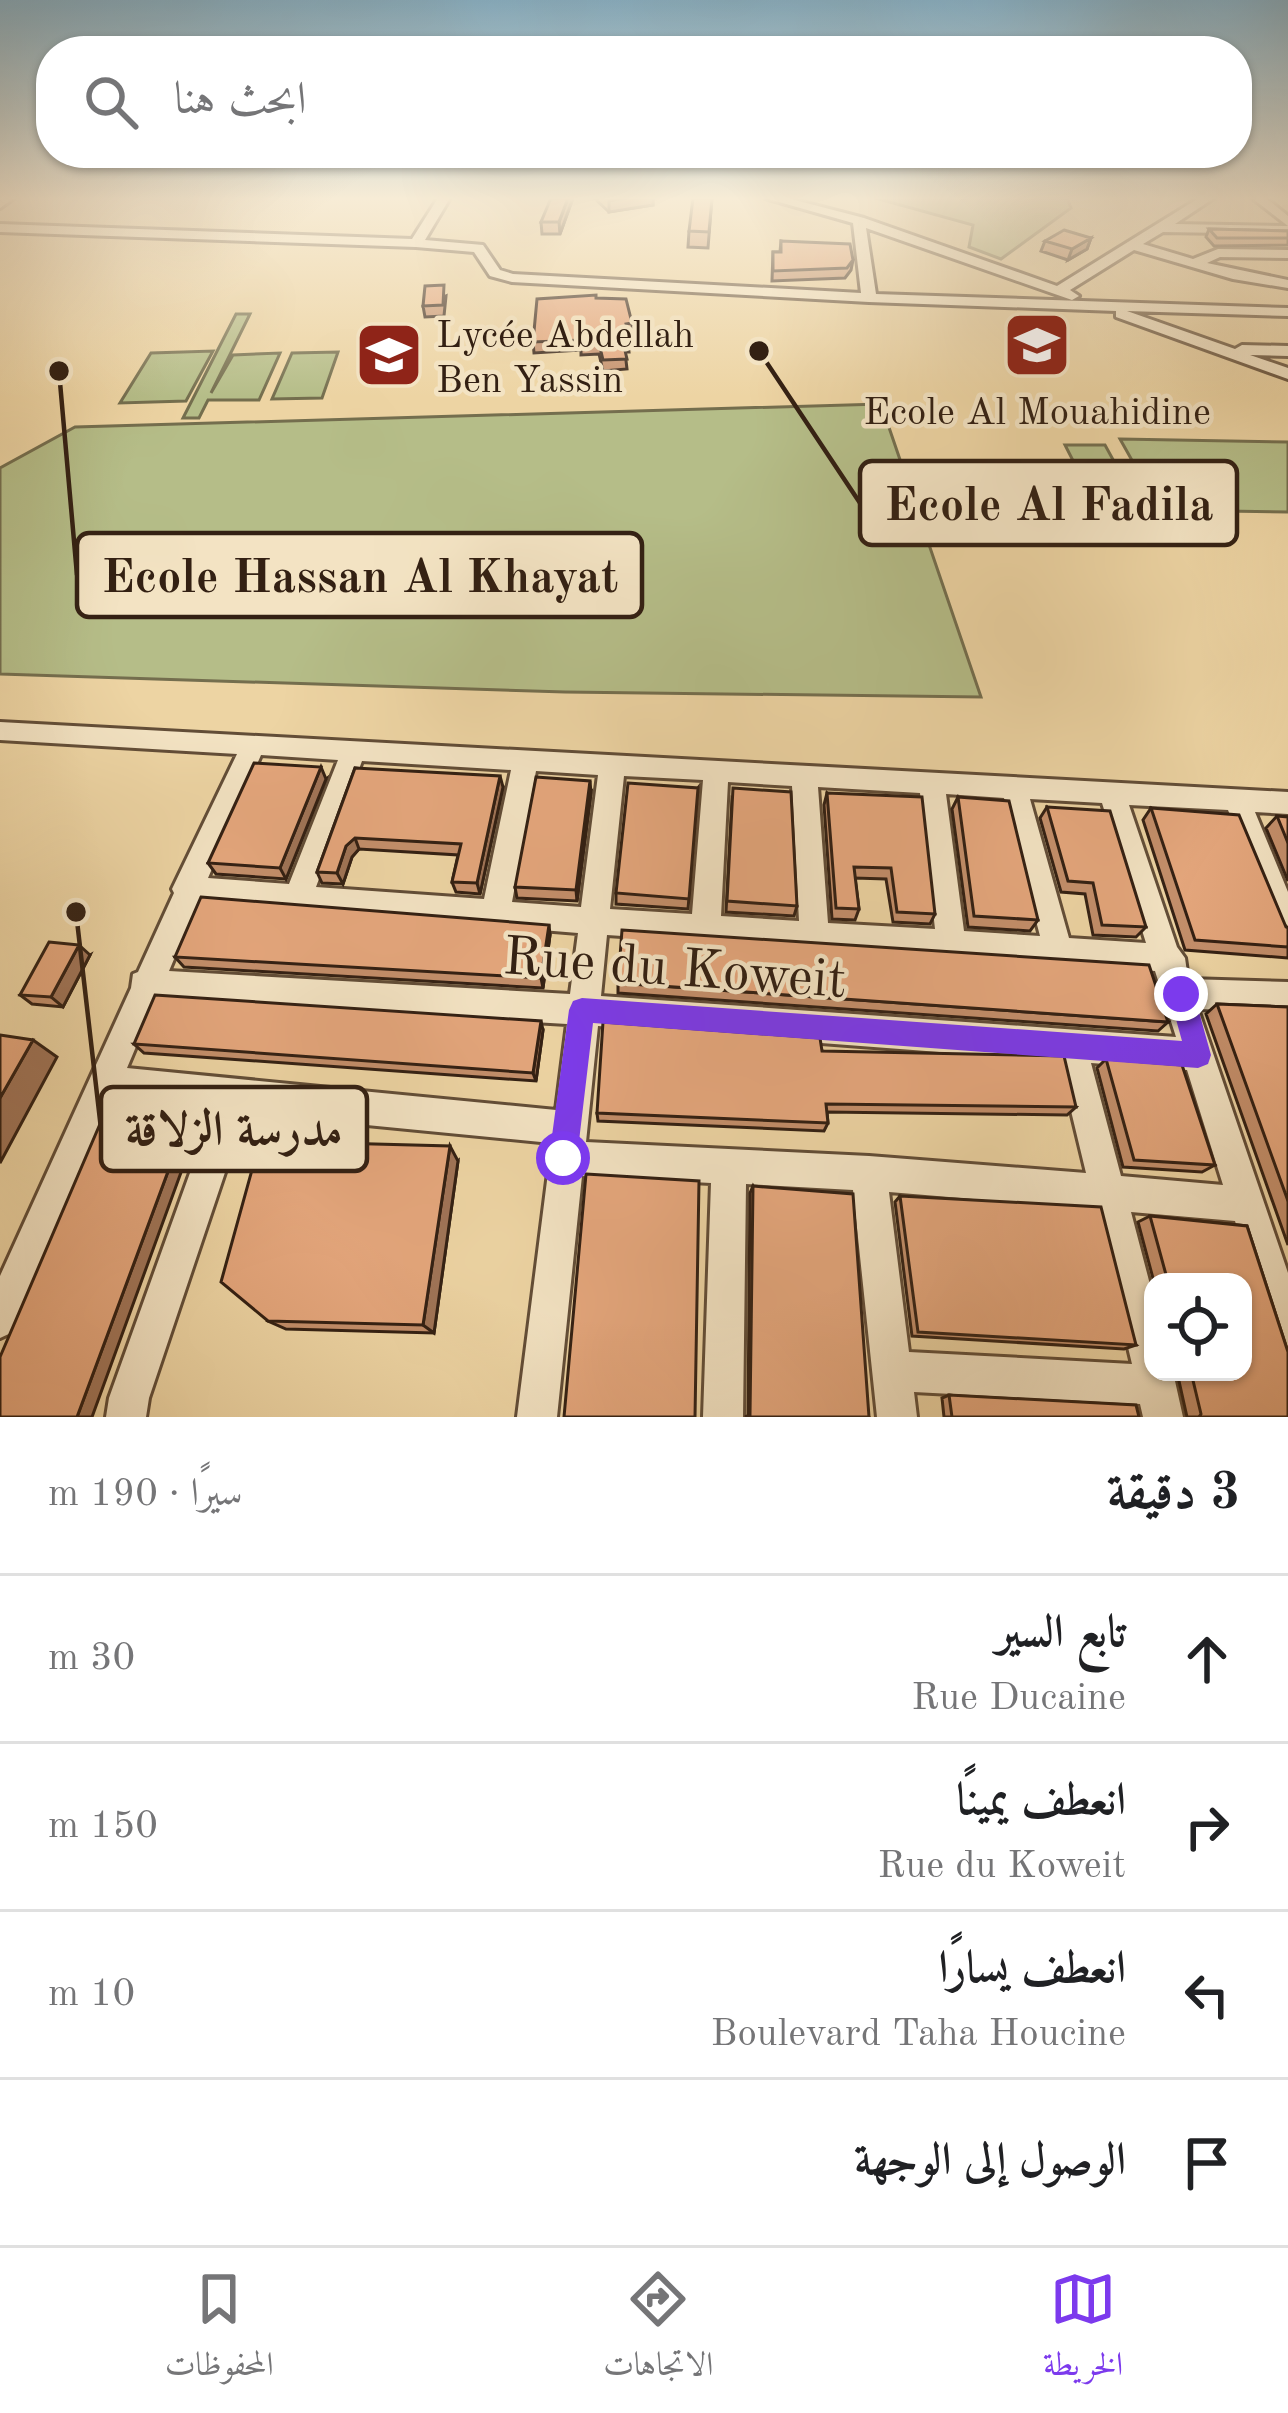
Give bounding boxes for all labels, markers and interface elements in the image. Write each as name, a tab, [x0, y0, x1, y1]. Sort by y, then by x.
search box	[36, 36, 1252, 168]
icon: search	[78, 69, 144, 135]
text: ابحث هنا	[174, 79, 307, 124]
school or university icon: Ecole Al Mouahidine	[1002, 310, 1072, 380]
place label: Lycée Abdellah Ben Yassin	[436, 317, 694, 401]
school or university icon: Lycée Abdellah Ben Yassin	[354, 320, 424, 390]
place label: Ecole Al Mouahidine	[863, 394, 1211, 433]
callout: Ecole Al Fadila	[860, 461, 1237, 545]
text: Ecole Al Fadila	[884, 483, 1214, 531]
callout: Ecole Hassan Al Khayat	[77, 533, 642, 617]
text: Ecole Hassan Al Khayat	[102, 555, 618, 603]
street label: Rue du Koweit	[501, 932, 848, 1010]
route end	[1154, 967, 1208, 1021]
callout: مدرسة الزلاقة	[101, 1087, 367, 1171]
text: مدرسة الزلاقة	[125, 1107, 343, 1157]
route start	[536, 1131, 590, 1185]
map controls	[1144, 1273, 1252, 1381]
button: locate	[1144, 1273, 1252, 1381]
text: 3 دقيقة	[1107, 1469, 1240, 1520]
text: سيرًا · 190 m	[48, 1475, 243, 1514]
text: تابع السير	[996, 1612, 1126, 1657]
icon: ahead	[1174, 1626, 1240, 1692]
text: 30 m	[48, 1639, 135, 1678]
text: Rue Ducaine	[911, 1679, 1126, 1718]
text: انعطف يمينًا	[957, 1780, 1126, 1825]
icon: right	[1174, 1794, 1240, 1860]
text: 150 m	[48, 1807, 158, 1846]
text: Rue du Koweit	[878, 1847, 1126, 1886]
text: انعطف يسارًا	[939, 1948, 1126, 1993]
icon: left	[1174, 1962, 1240, 2028]
text: 10 m	[48, 1975, 135, 2014]
text: Boulevard Taha Houcine	[711, 2015, 1126, 2054]
icon: arrive	[1174, 2130, 1240, 2196]
text: الوصول إلى الوجهة	[854, 2140, 1126, 2185]
tab: المحفوظات	[165, 2266, 274, 2396]
tab: الاتجاهات	[603, 2266, 713, 2396]
tab: الخريطة	[1043, 2266, 1123, 2396]

